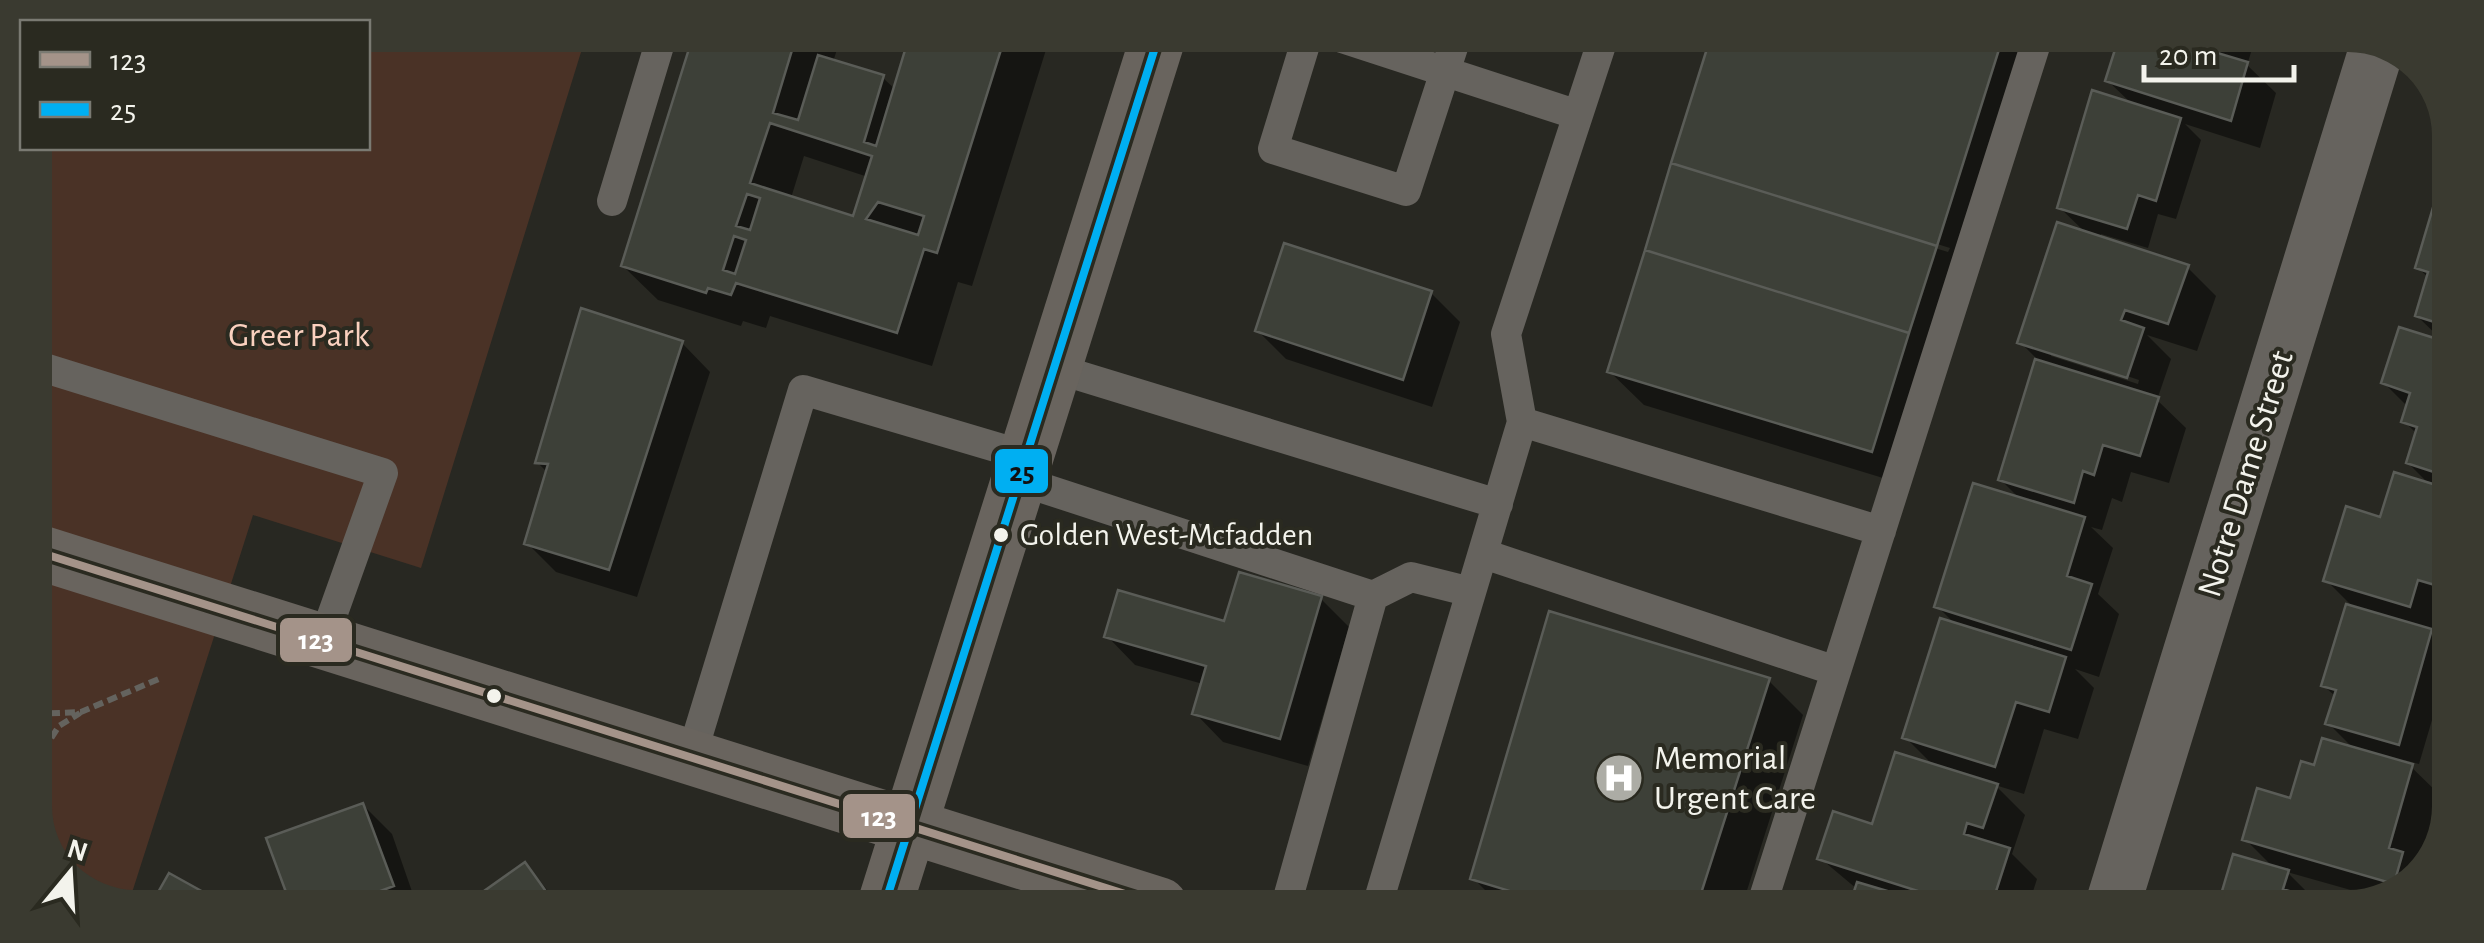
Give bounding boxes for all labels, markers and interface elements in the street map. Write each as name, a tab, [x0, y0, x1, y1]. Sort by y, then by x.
legend	[20, 20, 370, 150]
scale bar	[2144, 20, 2294, 82]
text: 20 m	[2159, 41, 2217, 71]
text: 123	[110, 46, 146, 76]
text: 25	[110, 96, 136, 126]
park label: Greer Park	[228, 318, 370, 353]
street label: Notre Dame Street	[2192, 347, 2300, 601]
line badge: 25	[993, 447, 1050, 495]
text: 25	[1009, 459, 1035, 487]
place label: Golden West-Mcfadden	[1020, 519, 1313, 551]
marker: Golden West-Mcfadden	[991, 525, 1011, 545]
line badge: 123	[278, 616, 354, 664]
text: 123	[298, 627, 334, 655]
unlabelled marker	[484, 686, 504, 706]
place label: Memorial Urgent Care	[1654, 741, 1816, 816]
hospital icon: Memorial Urgent Care	[1593, 752, 1645, 804]
line badge: 123	[841, 792, 917, 840]
text: 123	[861, 804, 897, 832]
north arrow	[20, 823, 120, 923]
text: N	[64, 835, 91, 867]

